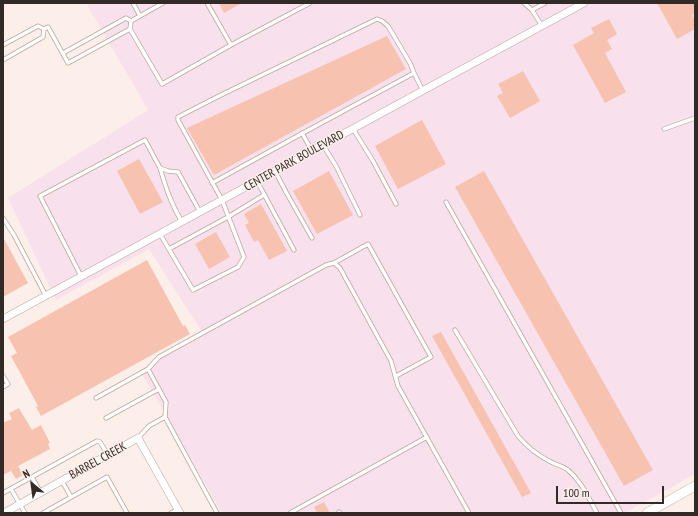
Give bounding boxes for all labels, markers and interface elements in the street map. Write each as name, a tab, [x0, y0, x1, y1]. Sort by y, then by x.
street label: CENTER PARK BOULEVARD	[242, 128, 346, 194]
street label: BARREL CREEK	[67, 439, 129, 483]
north arrow	[12, 464, 52, 504]
text: N	[20, 466, 32, 481]
scale bar	[558, 478, 666, 504]
text: 100 m	[563, 485, 590, 500]

